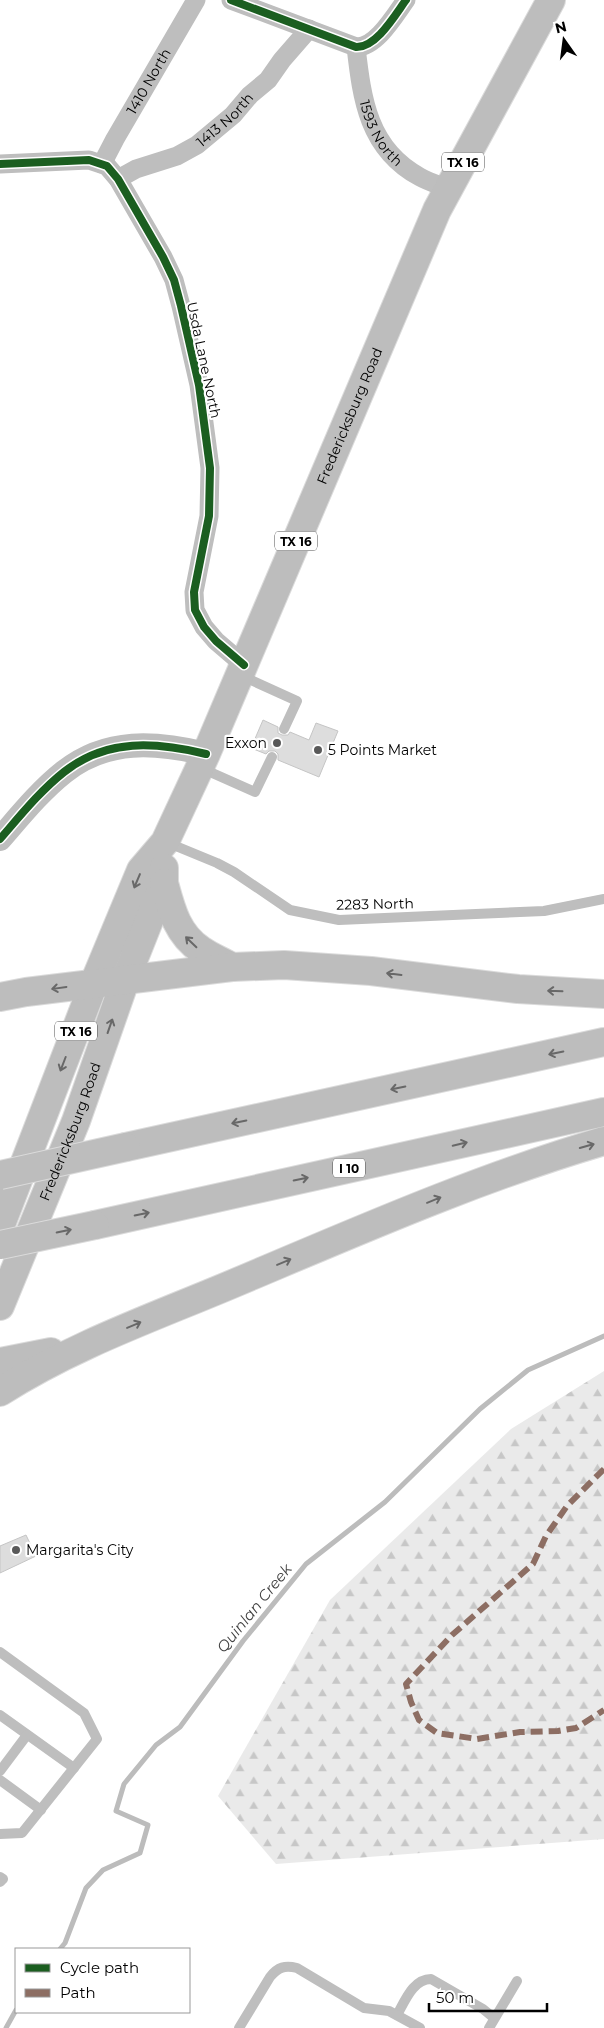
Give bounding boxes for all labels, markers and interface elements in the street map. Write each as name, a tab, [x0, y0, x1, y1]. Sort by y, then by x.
north arrow	[539, 15, 589, 65]
text: N	[553, 17, 569, 37]
street label: 1410 North	[122, 45, 175, 117]
street label: 1413 North	[193, 89, 257, 151]
street label: 1593 North	[356, 98, 406, 170]
road number: TX 16	[442, 152, 484, 172]
street label: Usda Lane North	[183, 300, 225, 420]
street label: Fredericksburg Road	[313, 345, 387, 487]
road number: TX 16	[275, 532, 317, 550]
place label: Exxon	[225, 734, 267, 752]
marker: Exxon	[271, 737, 283, 749]
place label: 5 Points Market	[328, 741, 437, 759]
marker: 5 Points Market	[312, 744, 324, 756]
one-way arrow	[131, 873, 141, 888]
street label: 2283 North	[336, 894, 414, 914]
one-way arrow	[185, 936, 197, 948]
one-way arrow	[386, 969, 402, 979]
one-way arrow	[51, 984, 67, 994]
one-way arrow	[548, 986, 564, 995]
one-way arrow	[106, 1018, 115, 1034]
road number: TX 16	[55, 1021, 97, 1040]
one-way arrow	[549, 1048, 565, 1058]
one-way arrow	[58, 1056, 67, 1071]
street label: Fredericksburg Road	[35, 1060, 105, 1203]
one-way arrow	[390, 1083, 406, 1093]
one-way arrow	[231, 1118, 247, 1127]
one-way arrow	[451, 1139, 467, 1148]
one-way arrow	[579, 1140, 595, 1150]
road number: I 10	[333, 1158, 365, 1178]
one-way arrow	[292, 1174, 308, 1183]
one-way arrow	[426, 1195, 441, 1204]
one-way arrow	[134, 1209, 150, 1218]
one-way arrow	[56, 1226, 72, 1235]
one-way arrow	[276, 1257, 291, 1267]
one-way arrow	[126, 1320, 141, 1330]
place label: Margarita's City	[26, 1541, 134, 1559]
marker: Margarita's City	[10, 1544, 22, 1556]
water label: Quinlan Creek	[212, 1559, 296, 1656]
legend	[15, 1948, 190, 2013]
text: Cycle path	[60, 1958, 139, 1977]
scale bar	[429, 1980, 546, 2012]
text: Path	[60, 1983, 96, 2002]
text: 50 m	[436, 1988, 474, 2007]

